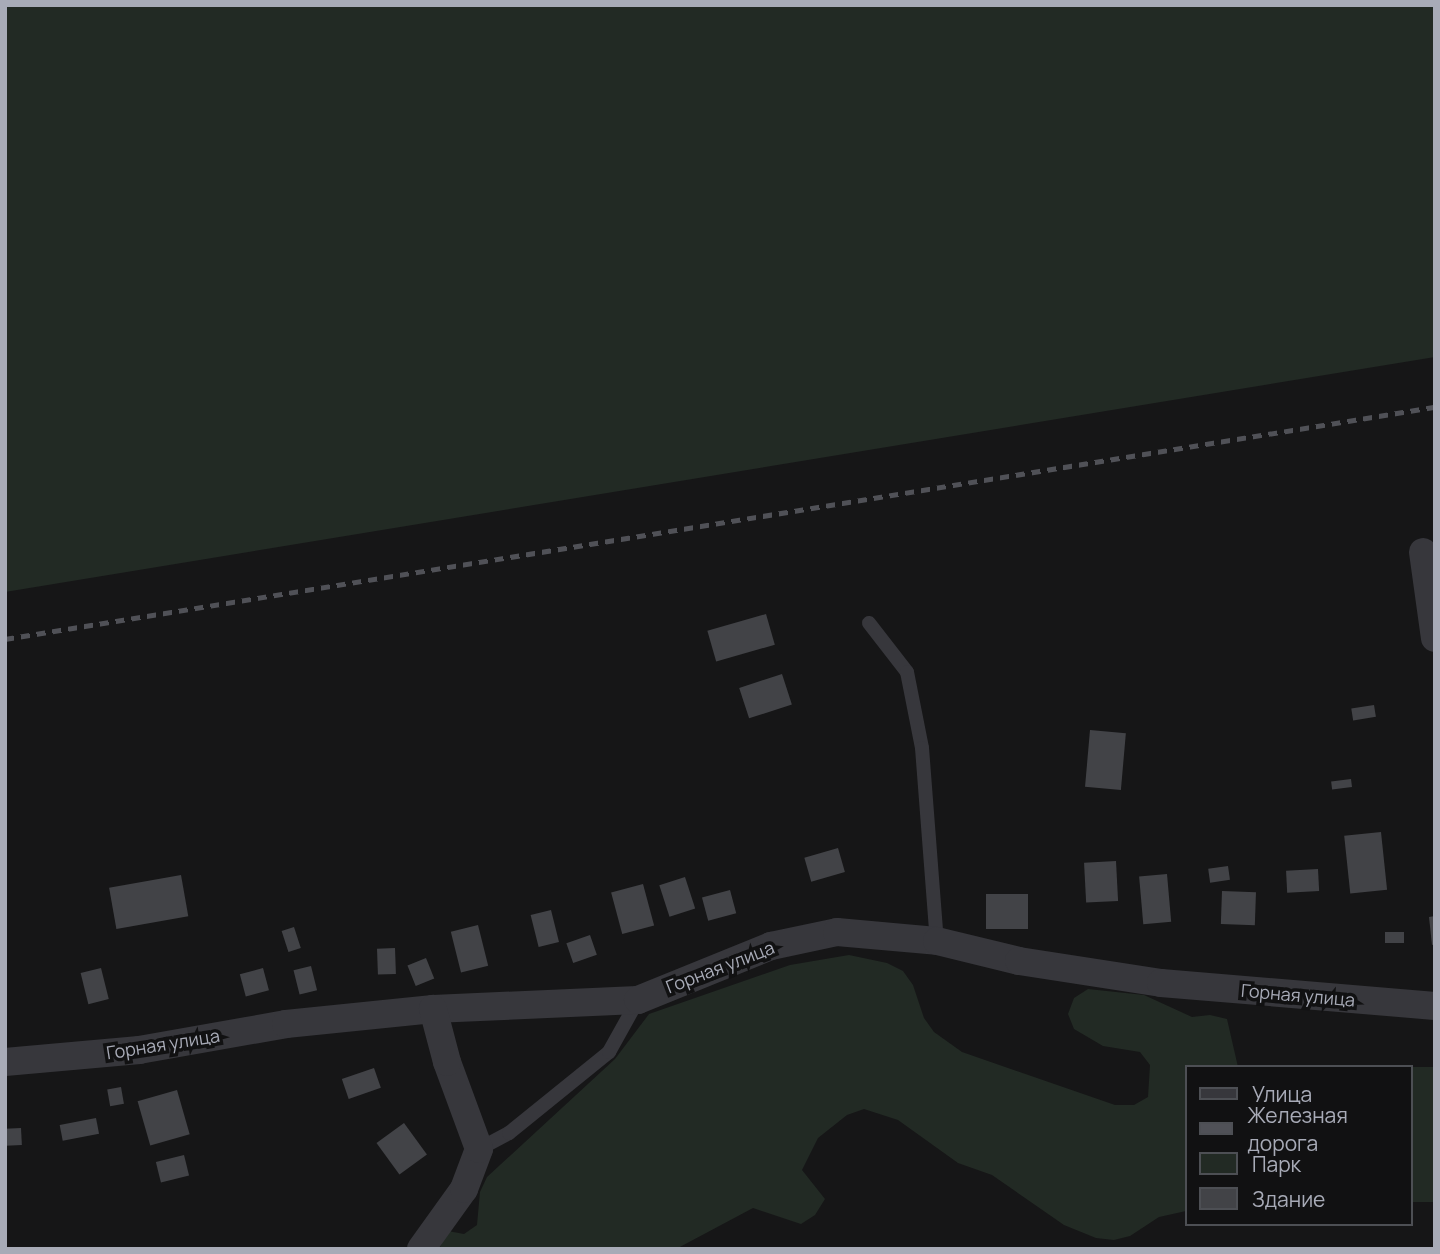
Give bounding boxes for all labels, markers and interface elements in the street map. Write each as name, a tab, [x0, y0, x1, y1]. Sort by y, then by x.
street label: Горная улица	[663, 936, 777, 998]
street label: Горная улица	[1240, 979, 1356, 1011]
street label: Горная улица	[105, 1024, 221, 1064]
legend	[1184, 1065, 1412, 1226]
text: Улица	[1252, 1080, 1312, 1108]
text: Железная дорога	[1247, 1101, 1348, 1157]
text: Парк	[1252, 1150, 1301, 1178]
text: Здание	[1252, 1185, 1325, 1213]

